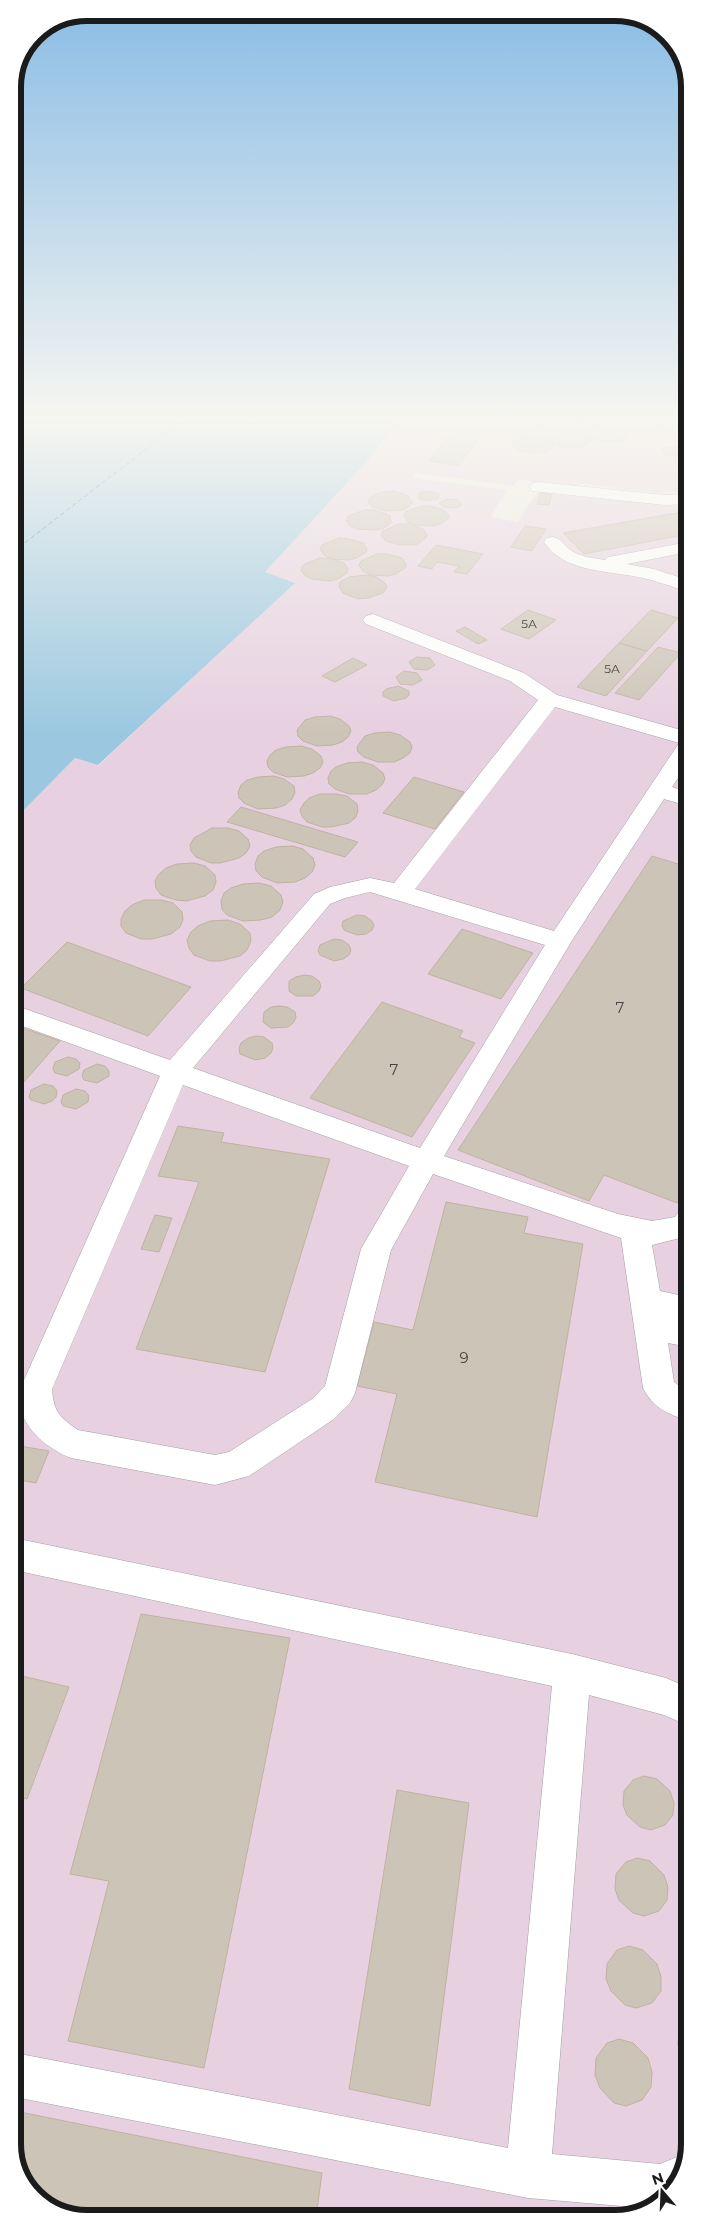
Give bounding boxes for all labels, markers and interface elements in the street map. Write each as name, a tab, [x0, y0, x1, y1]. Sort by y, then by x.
house number: 5А	[521, 616, 537, 631]
house number: 5А	[604, 661, 620, 676]
house number: 7	[616, 998, 625, 1017]
house number: 7	[390, 1060, 399, 1079]
house number: 9	[459, 1348, 469, 1367]
north arrow	[637, 2166, 687, 2216]
text: N	[649, 2168, 666, 2189]

